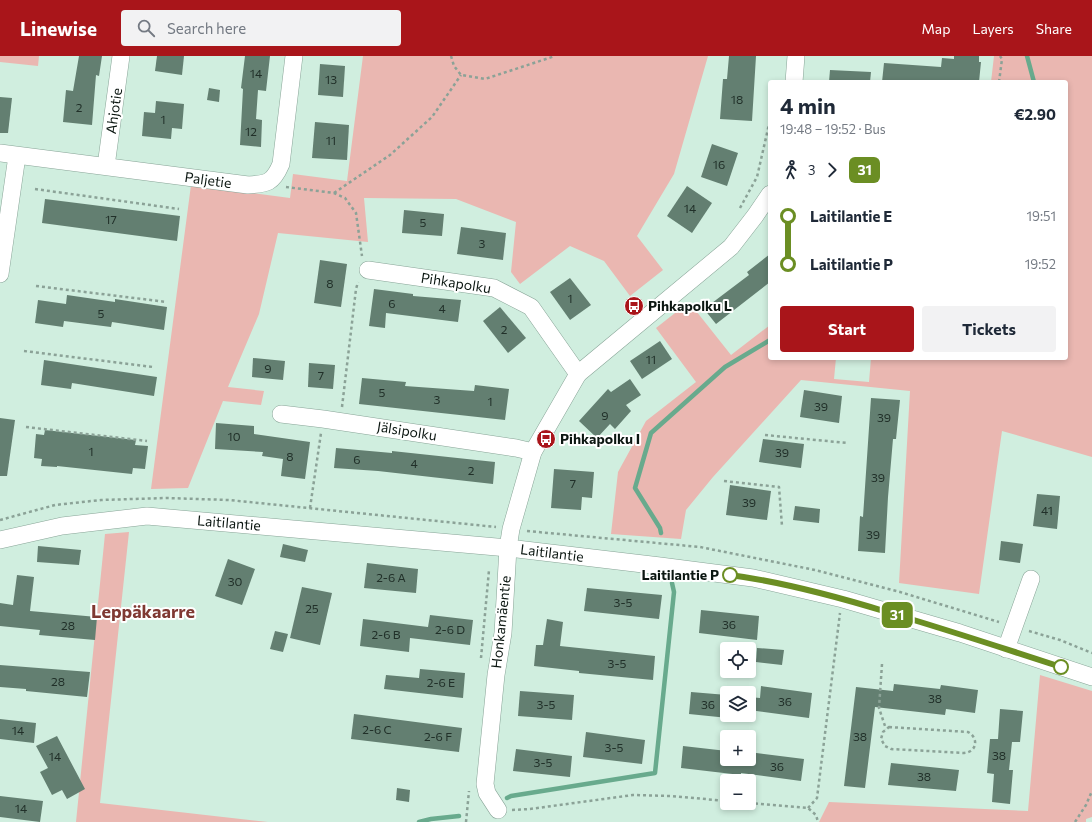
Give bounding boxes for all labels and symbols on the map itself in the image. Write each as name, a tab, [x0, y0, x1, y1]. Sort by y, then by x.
house number: 14	[250, 66, 262, 80]
house number: 13	[325, 72, 337, 86]
street label: Ahjotie	[102, 87, 125, 135]
house number: 18	[731, 92, 743, 106]
house number: 2	[76, 100, 83, 114]
house number: 1	[160, 112, 166, 126]
house number: 12	[245, 124, 257, 138]
house number: 11	[326, 133, 336, 147]
house number: 16	[713, 157, 725, 171]
street label: Paljetie	[183, 168, 233, 191]
house number: 14	[684, 201, 696, 215]
house number: 17	[105, 212, 117, 226]
house number: 5	[420, 215, 427, 229]
house number: 3	[479, 236, 486, 250]
street label: Pihkapolku	[420, 269, 492, 296]
house number: 8	[326, 276, 334, 290]
house number: 1	[567, 291, 573, 305]
bus stop icon: Pihkapolku L	[623, 295, 645, 317]
house number: 6	[388, 296, 396, 310]
place label: Pihkapolku L	[648, 297, 732, 314]
house number: 4	[438, 301, 446, 315]
house number: 5	[98, 306, 105, 320]
house number: 2	[501, 322, 508, 336]
house number: 11	[646, 352, 656, 366]
house number: 9	[264, 361, 272, 375]
house number: 7	[318, 368, 324, 382]
house number: 5	[379, 385, 386, 399]
house number: 3	[434, 392, 441, 406]
house number: 1	[487, 394, 493, 408]
house number: 39	[814, 399, 828, 413]
house number: 9	[601, 408, 609, 422]
house number: 39	[877, 410, 891, 424]
street label: Jälsipolku	[376, 417, 438, 444]
bus stop icon: Pihkapolku I	[535, 428, 557, 450]
house number: 10	[228, 429, 241, 443]
place label: Pihkapolku I	[560, 430, 640, 447]
house number: 1	[88, 444, 94, 458]
house number: 39	[775, 445, 789, 459]
house number: 8	[286, 449, 294, 463]
house number: 6	[353, 452, 361, 466]
house number: 4	[410, 456, 418, 470]
house number: 2	[468, 463, 475, 477]
house number: 39	[871, 470, 885, 484]
house number: 7	[570, 476, 576, 490]
house number: 39	[742, 495, 756, 509]
house number: 41	[1041, 503, 1053, 517]
street label: Laitilantie	[196, 511, 262, 534]
house number: 39	[866, 527, 880, 541]
street label: Laitilantie	[519, 540, 585, 565]
place label: Laitilantie P	[642, 566, 719, 583]
marker: Laitilantie P	[722, 567, 738, 583]
house number: 2-6 A	[376, 570, 406, 584]
house number: 30	[228, 574, 243, 588]
street label: Honkamäentie	[487, 575, 514, 669]
house number: 3-5	[614, 595, 633, 609]
district label: Leppäkaarre	[91, 600, 195, 622]
house number: 25	[305, 601, 319, 615]
line badge: 31	[879, 602, 915, 628]
house number: 36	[722, 617, 736, 631]
house number: 28	[61, 618, 75, 632]
house number: 2-6 D	[435, 622, 465, 636]
house number: 2-6 B	[371, 627, 401, 641]
house number: 3-5	[608, 656, 627, 670]
unlabelled marker	[1053, 659, 1069, 675]
house number: 28	[51, 674, 65, 688]
house number: 2-6 E	[427, 675, 455, 689]
house number: 38	[928, 691, 942, 705]
house number: 36	[778, 694, 792, 708]
house number: 3-5	[537, 697, 556, 711]
house number: 36	[701, 697, 715, 711]
house number: 2-6 C	[362, 722, 392, 736]
house number: 14	[12, 723, 24, 737]
house number: 2-6 F	[424, 729, 452, 743]
house number: 38	[853, 729, 867, 743]
house number: 3-5	[605, 740, 624, 754]
house number: 38	[992, 748, 1006, 762]
house number: 14	[49, 749, 61, 763]
house number: 3-5	[534, 755, 553, 769]
house number: 36	[770, 759, 784, 773]
house number: 38	[917, 769, 931, 783]
house number: 14	[15, 801, 27, 815]

